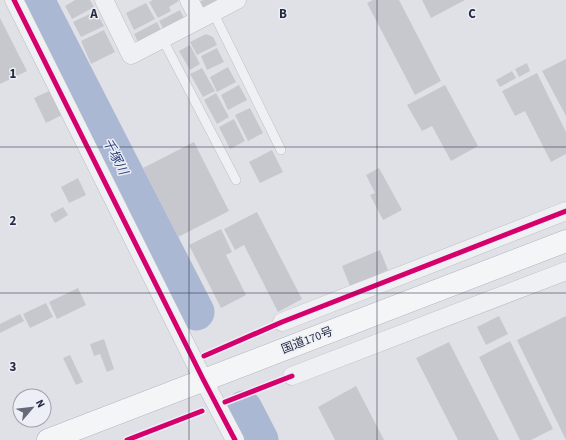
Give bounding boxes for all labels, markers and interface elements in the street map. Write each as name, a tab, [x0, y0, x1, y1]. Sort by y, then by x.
text: A	[89, 5, 98, 23]
text: B	[279, 5, 287, 23]
text: C	[468, 5, 476, 23]
text: 1	[10, 65, 17, 83]
water label: 千塚川	[98, 135, 133, 180]
text: 2	[10, 212, 17, 230]
street label: 国道170号	[279, 323, 335, 358]
text: 3	[10, 358, 17, 376]
north arrow	[12, 388, 52, 428]
text: N	[32, 397, 49, 410]

